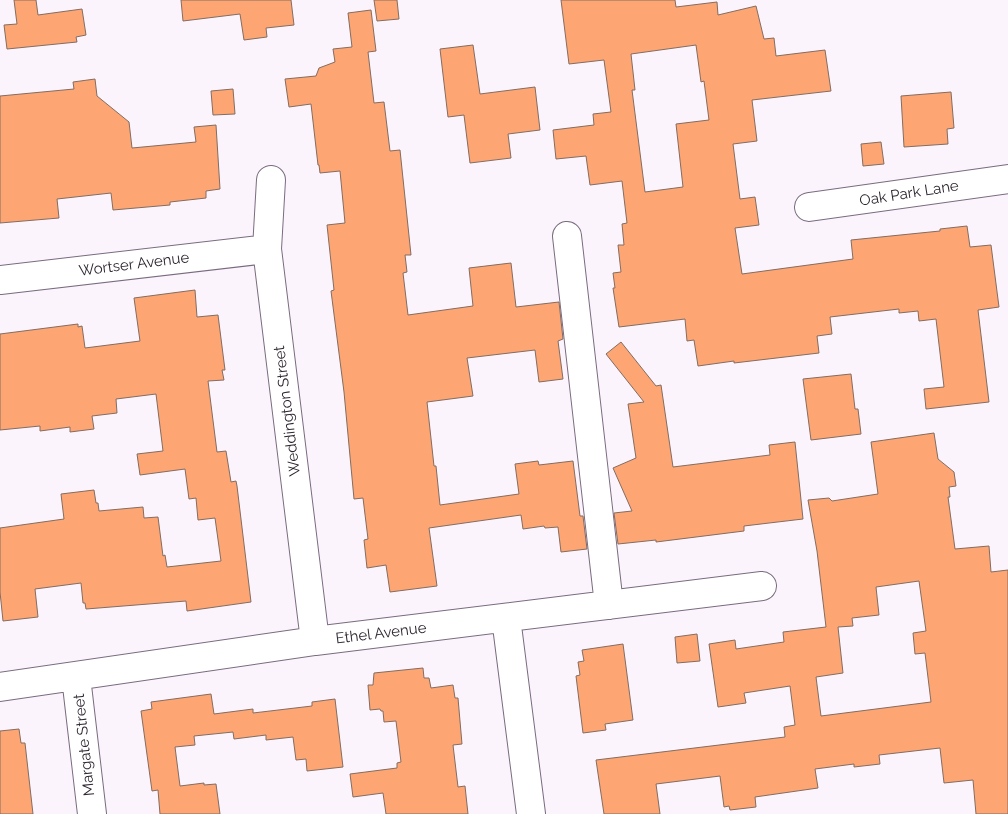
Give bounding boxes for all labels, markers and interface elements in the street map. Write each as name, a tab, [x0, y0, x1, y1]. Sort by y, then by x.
street label: Oak Park Lane	[858, 176, 960, 210]
street label: Wortser Avenue	[78, 248, 190, 280]
street label: Weddington Street	[270, 345, 304, 477]
street label: Ethel Avenue	[335, 618, 428, 647]
street label: Margate Street	[70, 693, 98, 797]

